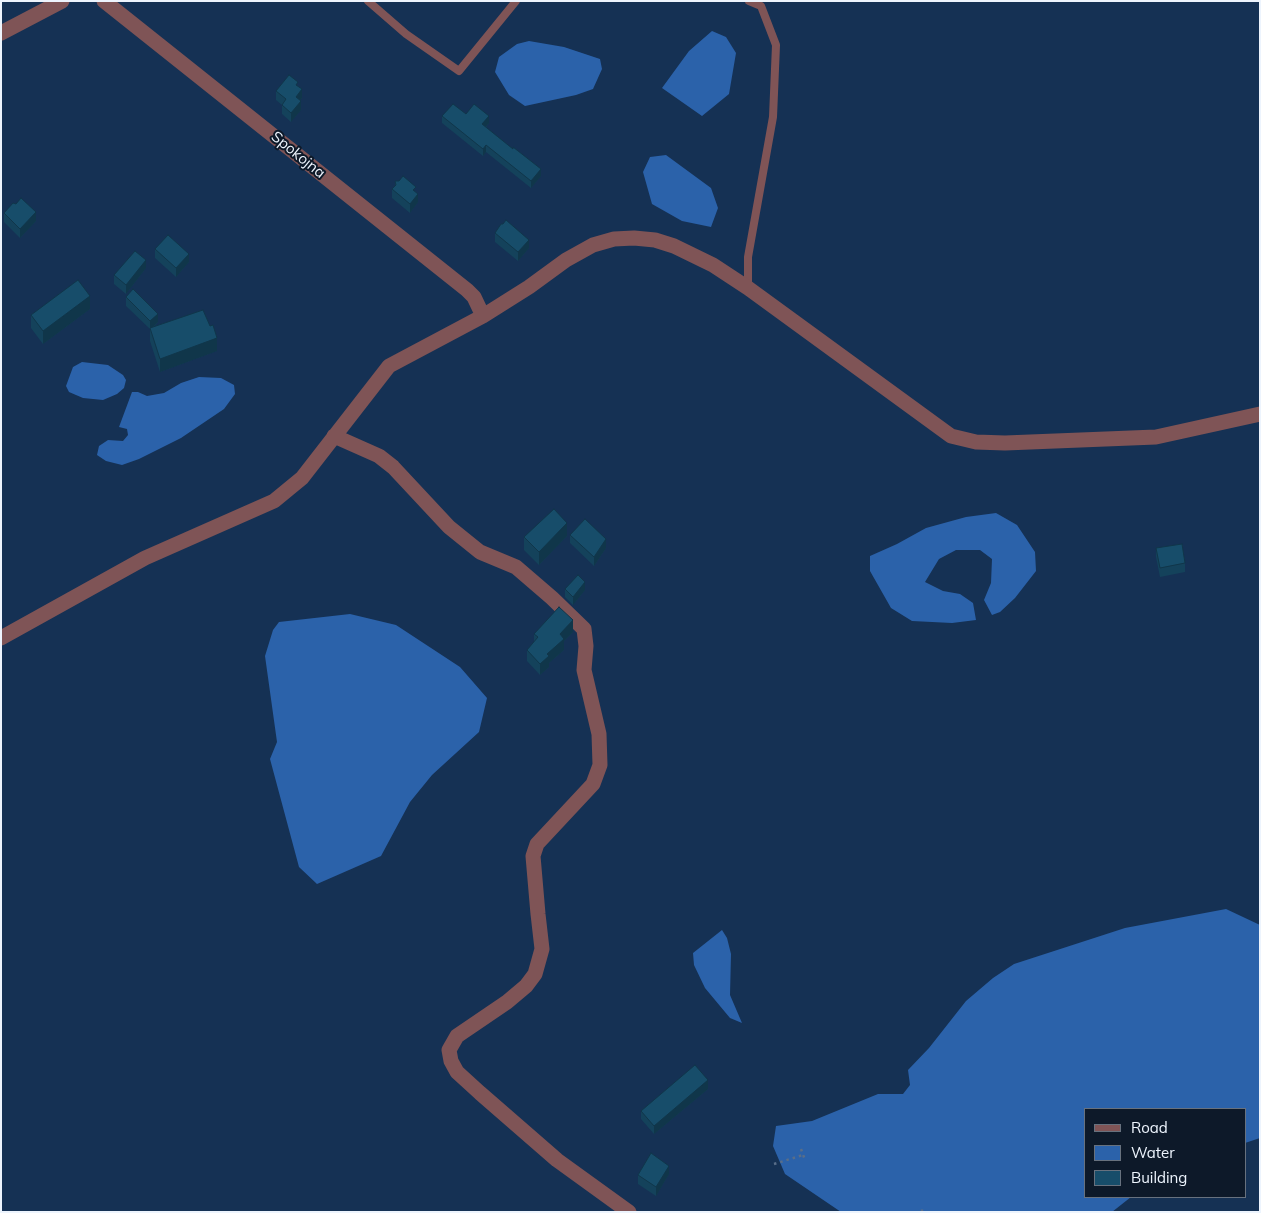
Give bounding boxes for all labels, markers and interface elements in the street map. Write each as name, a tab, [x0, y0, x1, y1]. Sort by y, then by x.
street label: Spokojna	[267, 128, 329, 182]
legend	[1084, 1108, 1246, 1198]
text: Road	[1131, 1118, 1168, 1137]
text: Water	[1131, 1143, 1175, 1162]
text: Building	[1131, 1168, 1187, 1187]

